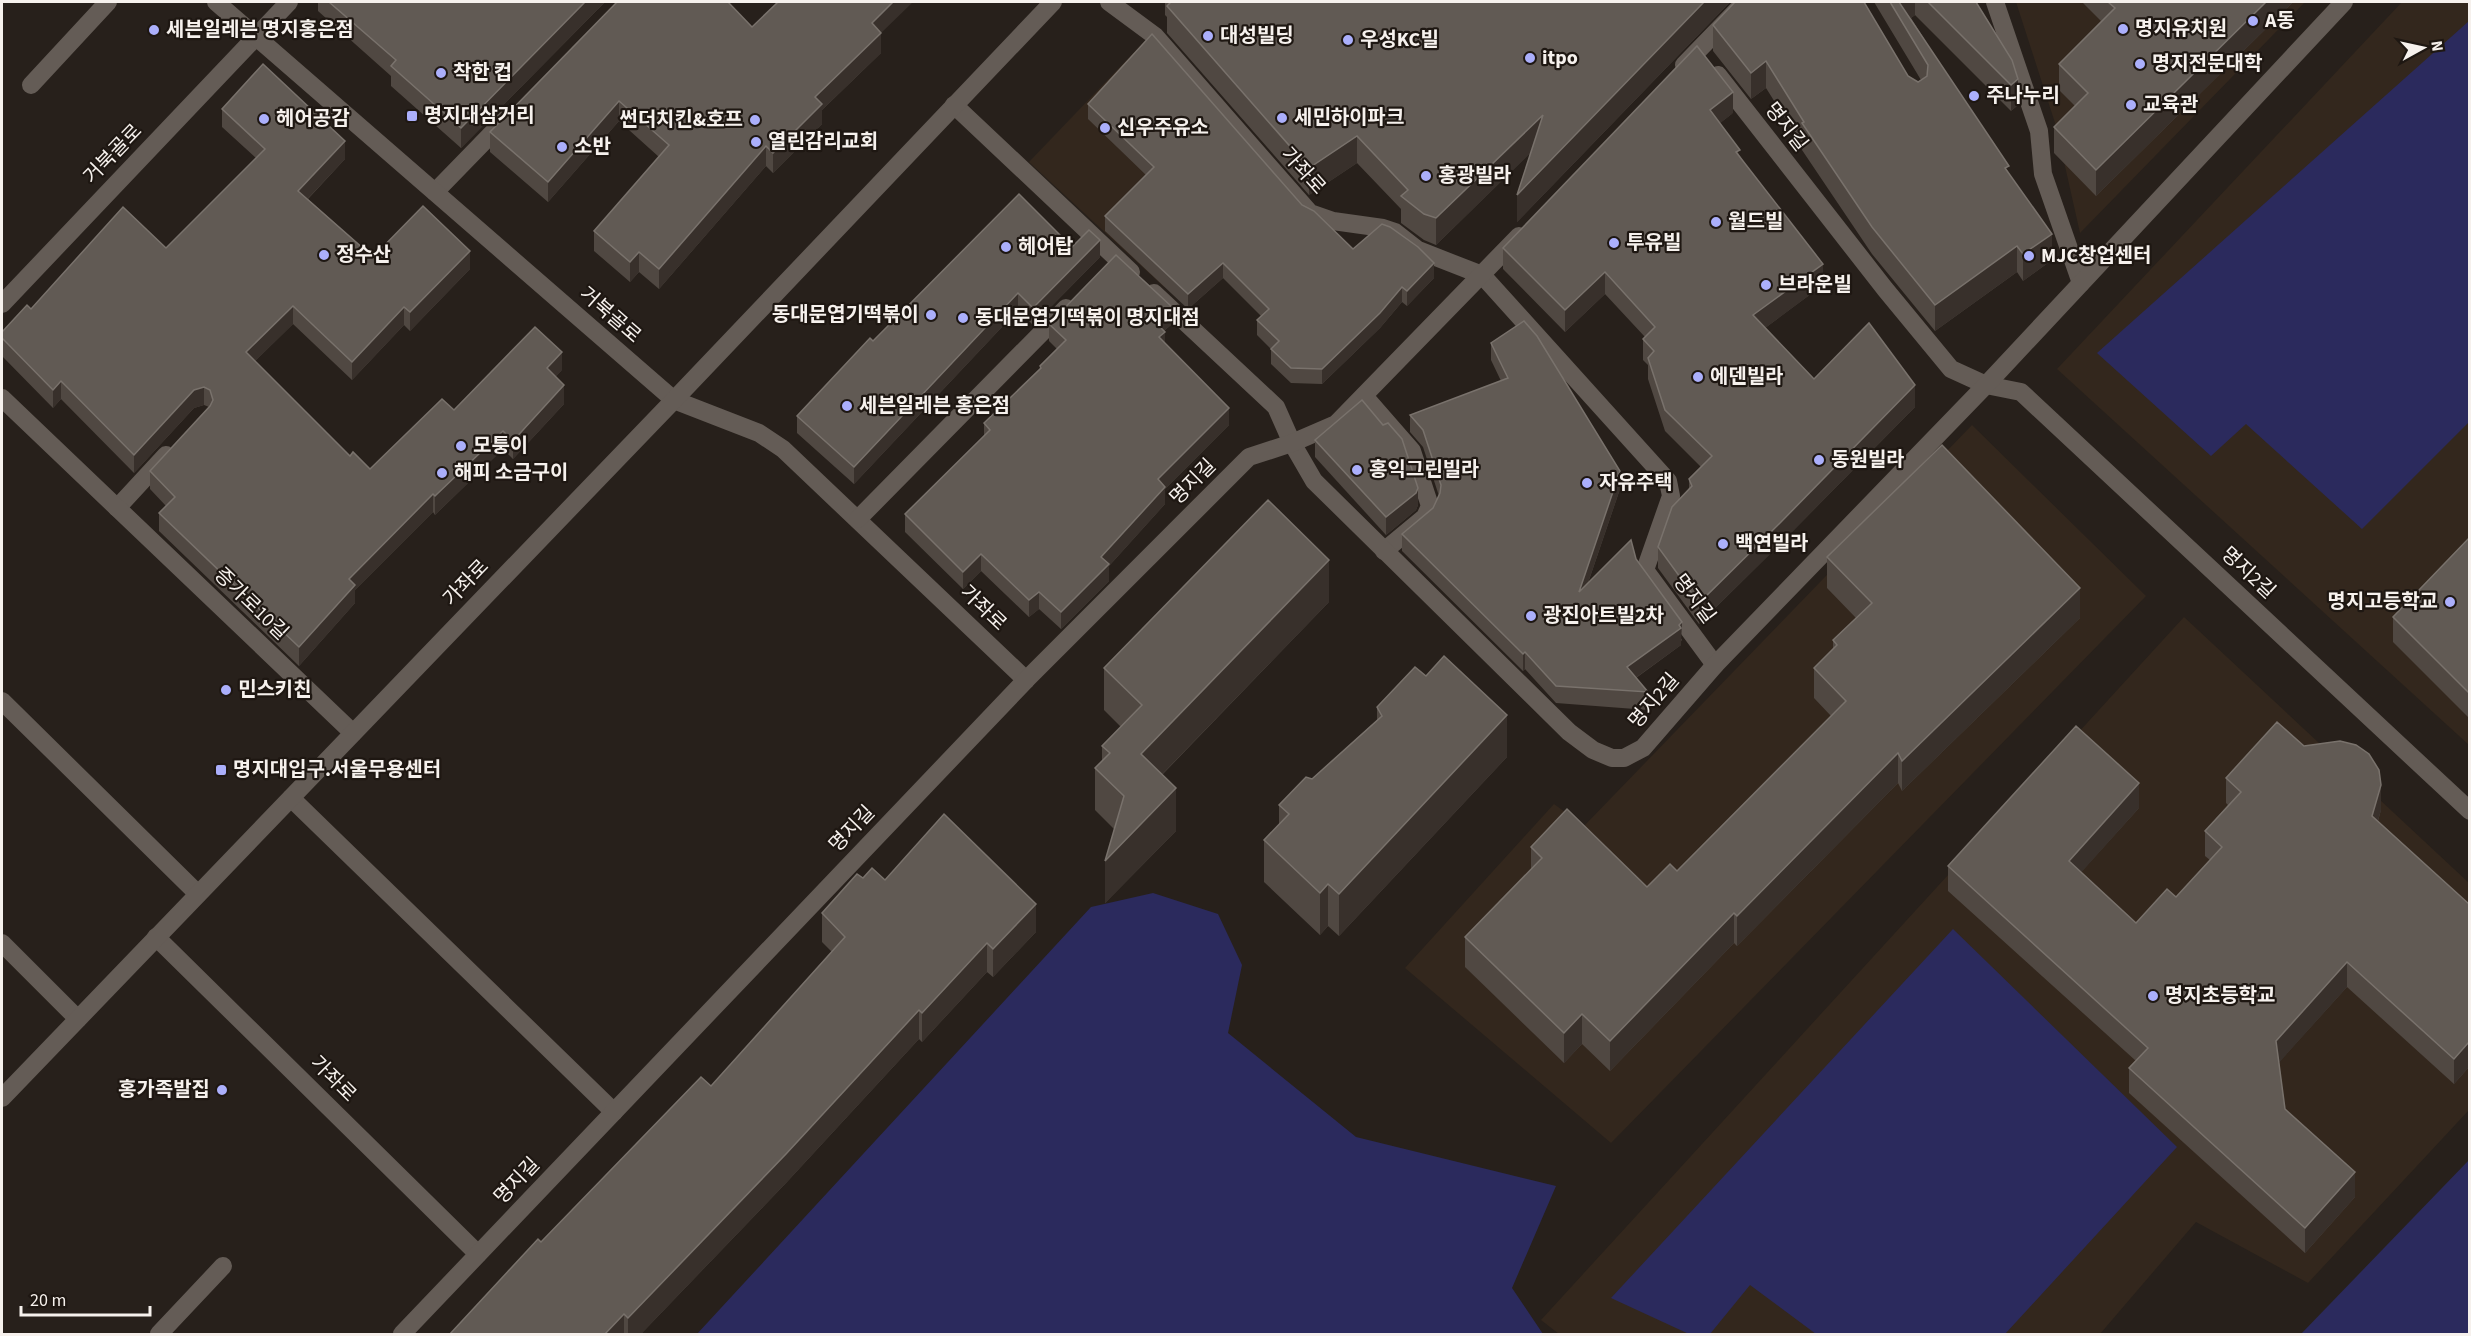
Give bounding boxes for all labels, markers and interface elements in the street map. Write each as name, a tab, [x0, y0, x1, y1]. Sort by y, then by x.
place label: A동	[2264, 7, 2295, 35]
marker: A동	[2246, 14, 2260, 28]
place label: 명지유치원	[2135, 15, 2227, 43]
place label: 세븐일레븐 명지홍은점	[166, 16, 354, 44]
north arrow	[2393, 18, 2453, 78]
place label: 대성빌딩	[1220, 22, 1294, 50]
marker: 명지유치원	[2116, 22, 2130, 36]
marker: 세븐일레븐 명지홍은점	[147, 23, 161, 37]
place label: 우성KC빌	[1360, 26, 1439, 54]
marker: 대성빌딩	[1201, 29, 1215, 43]
marker: 우성KC빌	[1341, 33, 1355, 47]
text: N	[2425, 39, 2448, 53]
place label: itpo	[1542, 44, 1578, 72]
place label: 명지전문대학	[2152, 50, 2263, 78]
marker: itpo	[1523, 51, 1537, 65]
marker: 명지전문대학	[2133, 57, 2147, 71]
place label: 착한 컵	[453, 59, 512, 87]
marker: 착한 컵	[434, 66, 448, 80]
place label: 주나누리	[1986, 82, 2060, 110]
marker: 주나누리	[1967, 89, 1981, 103]
place label: 교육관	[2143, 91, 2199, 119]
street label: 명지길	[1758, 97, 1814, 157]
marker: 교육관	[2124, 98, 2138, 112]
place label: 명지대삼거리	[424, 102, 534, 130]
place label: 세민하이파크	[1294, 104, 1404, 132]
place label: 헤어공감	[276, 105, 350, 133]
place label: 썬더치킨&호프	[619, 106, 743, 134]
marker: 명지대삼거리	[405, 109, 419, 123]
marker: 세민하이파크	[1275, 111, 1289, 125]
marker: 헤어공감	[257, 112, 271, 126]
marker: 썬더치킨&호프	[748, 113, 762, 127]
place label: 신우주유소	[1117, 114, 1209, 142]
street label: 거북골로	[77, 118, 149, 190]
marker: 신우주유소	[1098, 121, 1112, 135]
place label: 열린감리교회	[768, 128, 878, 156]
place label: 소반	[574, 133, 611, 161]
marker: 열린감리교회	[749, 135, 763, 149]
marker: 소반	[555, 140, 569, 154]
street label: 가좌로	[1274, 141, 1332, 201]
place label: 홍광빌라	[1438, 162, 1512, 190]
marker: 홍광빌라	[1419, 169, 1433, 183]
place label: 월드빌	[1728, 208, 1783, 236]
marker: 월드빌	[1709, 215, 1723, 229]
place label: 투유빌	[1626, 229, 1681, 257]
place label: 헤어탑	[1018, 233, 1074, 261]
marker: 투유빌	[1607, 236, 1621, 250]
marker: 헤어탑	[999, 240, 1013, 254]
place label: 정수산	[336, 241, 391, 269]
place label: MJC창업센터	[2041, 242, 2152, 270]
marker: 정수산	[317, 248, 331, 262]
marker: MJC창업센터	[2022, 249, 2036, 263]
place label: 브라운빌	[1778, 271, 1852, 299]
marker: 브라운빌	[1759, 278, 1773, 292]
street label: 거북골로	[573, 280, 647, 350]
place label: 동대문엽기떡볶이	[772, 301, 919, 329]
place label: 동대문엽기떡볶이 명지대점	[975, 304, 1200, 332]
marker: 동대문엽기떡볶이	[924, 308, 938, 322]
marker: 동대문엽기떡볶이 명지대점	[956, 311, 970, 325]
place label: 에덴빌라	[1710, 363, 1784, 391]
marker: 에덴빌라	[1691, 370, 1705, 384]
place label: 세븐일레븐 홍은점	[859, 392, 1010, 420]
marker: 세븐일레븐 홍은점	[840, 399, 854, 413]
place label: 모퉁이	[473, 432, 528, 460]
marker: 모퉁이	[454, 439, 468, 453]
place label: 동원빌라	[1831, 446, 1905, 474]
street label: 명지길	[1164, 453, 1222, 511]
marker: 동원빌라	[1812, 453, 1826, 467]
place label: 홍익그린빌라	[1369, 456, 1479, 484]
place label: 해피 소금구이	[454, 459, 568, 487]
marker: 홍익그린빌라	[1350, 463, 1364, 477]
marker: 해피 소금구이	[435, 466, 449, 480]
place label: 자유주택	[1599, 469, 1673, 497]
marker: 자유주택	[1580, 476, 1594, 490]
place label: 백연빌라	[1735, 530, 1809, 558]
marker: 백연빌라	[1716, 537, 1730, 551]
street label: 명지2길	[2215, 541, 2281, 605]
street label: 가좌로	[437, 553, 495, 613]
street label: 증가로10길	[208, 561, 294, 647]
street label: 명지길	[1666, 569, 1722, 629]
street label: 가좌로	[953, 579, 1013, 637]
place label: 명지고등학교	[2328, 588, 2438, 616]
marker: 명지고등학교	[2443, 595, 2457, 609]
place label: 광진아트빌2차	[1543, 602, 1665, 630]
marker: 광진아트빌2차	[1524, 609, 1538, 623]
street label: 명지2길	[1622, 667, 1686, 735]
place label: 민스키친	[238, 676, 312, 704]
marker: 민스키친	[219, 683, 233, 697]
place label: 명지대입구.서울무용센터	[233, 756, 441, 784]
marker: 명지대입구.서울무용센터	[214, 763, 228, 777]
street label: 명지길	[823, 799, 881, 859]
place label: 명지초등학교	[2165, 982, 2275, 1010]
marker: 명지초등학교	[2146, 989, 2160, 1003]
street label: 가좌로	[304, 1050, 362, 1108]
place label: 홍가족발집	[118, 1076, 210, 1104]
marker: 홍가족발집	[215, 1083, 229, 1097]
street label: 명지길	[488, 1151, 546, 1211]
scale bar	[21, 1279, 150, 1317]
text: 20 m	[30, 1288, 66, 1313]

